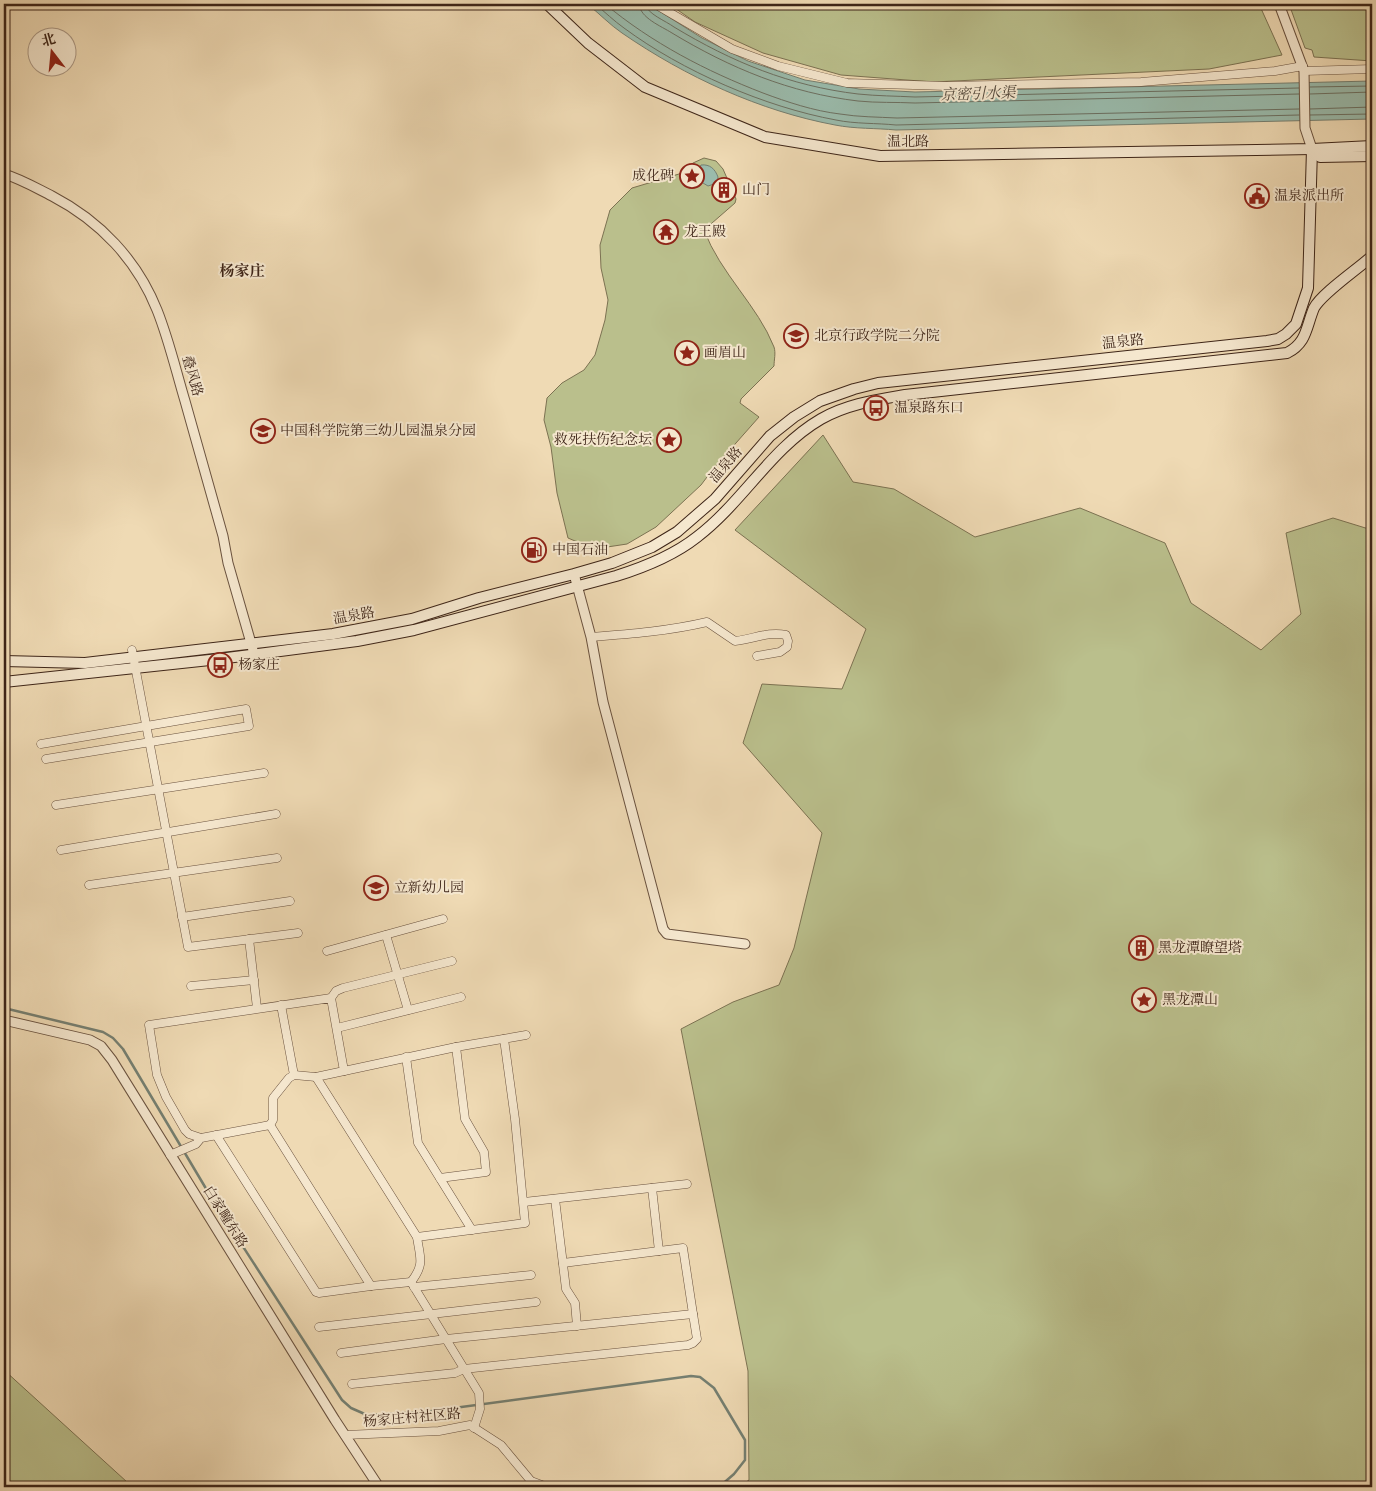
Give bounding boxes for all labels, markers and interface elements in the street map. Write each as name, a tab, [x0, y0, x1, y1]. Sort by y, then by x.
north arrow	[28, 28, 78, 78]
text: 北	[40, 31, 57, 49]
water label: 京密引水渠	[940, 84, 1018, 104]
street label: 温北路	[887, 134, 929, 149]
place icon: 成化碑	[679, 163, 705, 189]
place label: 成化碑	[632, 168, 674, 183]
building icon: 山门	[711, 177, 737, 203]
place label: 山门	[742, 182, 770, 197]
public building icon: 温泉派出所	[1244, 183, 1270, 209]
place label: 温泉派出所	[1274, 188, 1344, 203]
temple icon: 龙王殿	[653, 219, 679, 245]
place label: 龙王殿	[684, 224, 726, 239]
district label: 杨家庄	[219, 262, 265, 280]
school or university icon: 北京行政学院二分院	[783, 323, 809, 349]
place label: 北京行政学院二分院	[814, 328, 940, 343]
street label: 温泉路	[1101, 332, 1145, 351]
place icon: 画眉山	[674, 340, 700, 366]
place label: 画眉山	[704, 345, 746, 360]
street label: 叠风路	[179, 354, 205, 398]
bus stop icon: 温泉路东口	[863, 395, 889, 421]
place label: 温泉路东口	[894, 400, 964, 415]
school or university icon: 中国科学院第三幼儿园温泉分园	[250, 418, 276, 444]
place label: 中国科学院第三幼儿园温泉分园	[280, 423, 476, 438]
place icon: 救死扶伤纪念坛	[656, 427, 682, 453]
place label: 救死扶伤纪念坛	[554, 432, 652, 447]
street label: 温泉路	[706, 444, 745, 485]
fuel station icon: 中国石油	[521, 537, 547, 563]
place label: 中国石油	[552, 542, 608, 557]
street label: 温泉路	[332, 604, 376, 627]
bus stop icon: 杨家庄	[207, 652, 233, 678]
place label: 杨家庄	[238, 657, 280, 672]
school or university icon: 立新幼儿园	[363, 875, 389, 901]
place label: 立新幼儿园	[394, 880, 464, 895]
building icon: 黑龙潭瞭望塔	[1128, 935, 1154, 961]
place label: 黑龙潭瞭望塔	[1158, 940, 1242, 955]
place icon: 黑龙潭山	[1131, 987, 1157, 1013]
place label: 黑龙潭山	[1162, 992, 1218, 1007]
street label: 白家疃东路	[201, 1183, 250, 1250]
street label: 杨家庄村社区路	[362, 1406, 461, 1429]

